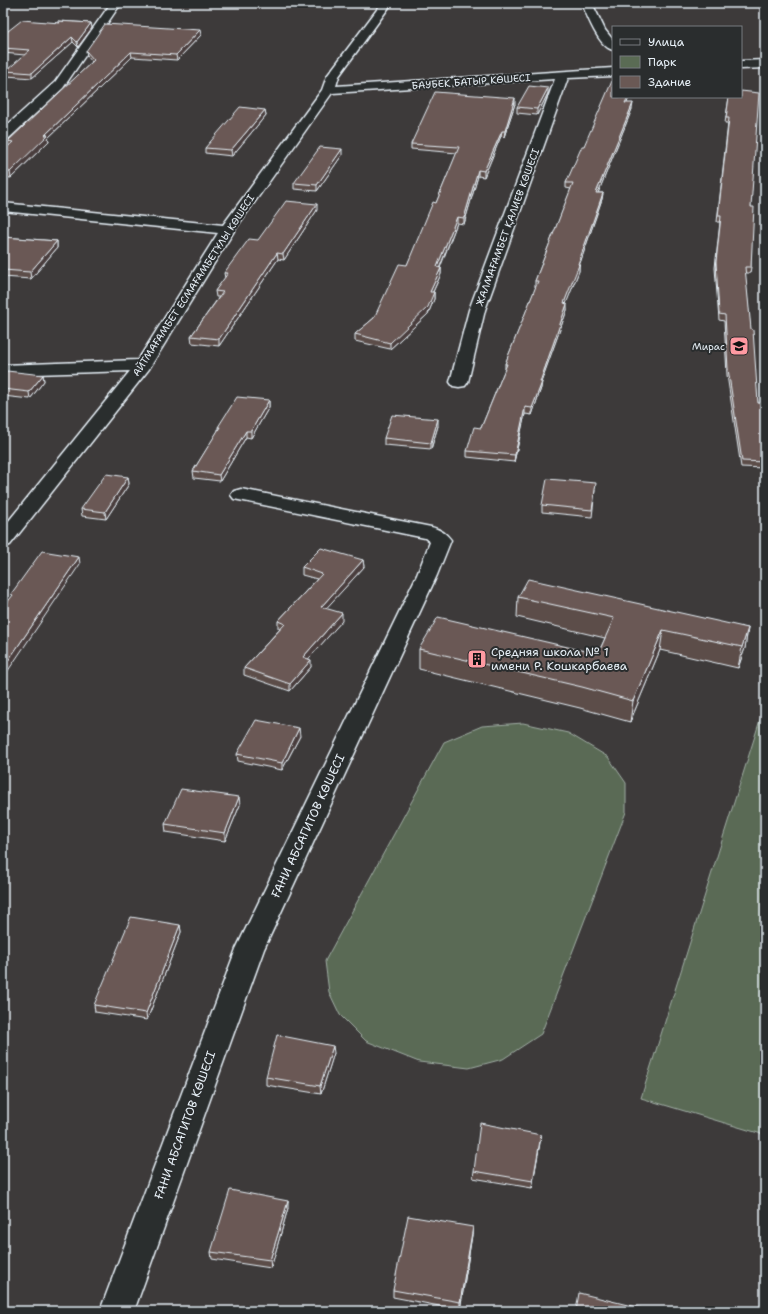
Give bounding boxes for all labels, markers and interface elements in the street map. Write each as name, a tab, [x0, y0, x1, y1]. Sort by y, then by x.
legend	[612, 26, 742, 98]
text: Улица	[648, 34, 685, 50]
text: Парк	[648, 54, 677, 70]
street label: БАУБЕК БАТЫР КӨШЕСІ	[411, 71, 531, 92]
text: Здание	[648, 74, 692, 90]
street label: ЖАЛМАҒАМБЕТ ҚАЛИЕВ КӨШЕСІ	[473, 146, 542, 308]
street label: АЙТМАҒАМБЕТ ЕСМАҒАМБЕТҰЛЫ КӨШЕСІ	[130, 192, 257, 379]
school or university icon: Мирас	[728, 335, 750, 357]
place label: Мирас	[692, 340, 725, 353]
place label: Средняя школа № 1 имени Р. Кошкарбаева	[491, 644, 628, 674]
building icon: Средняя школа № 1 имени Р. Кошкарбаева	[466, 648, 488, 670]
street label: ҒАНИ АБСАГИТОВ КӨШЕСІ	[268, 751, 349, 900]
street label: ҒАНИ АБСАГИТОВ КӨШЕСІ	[151, 1048, 219, 1201]

